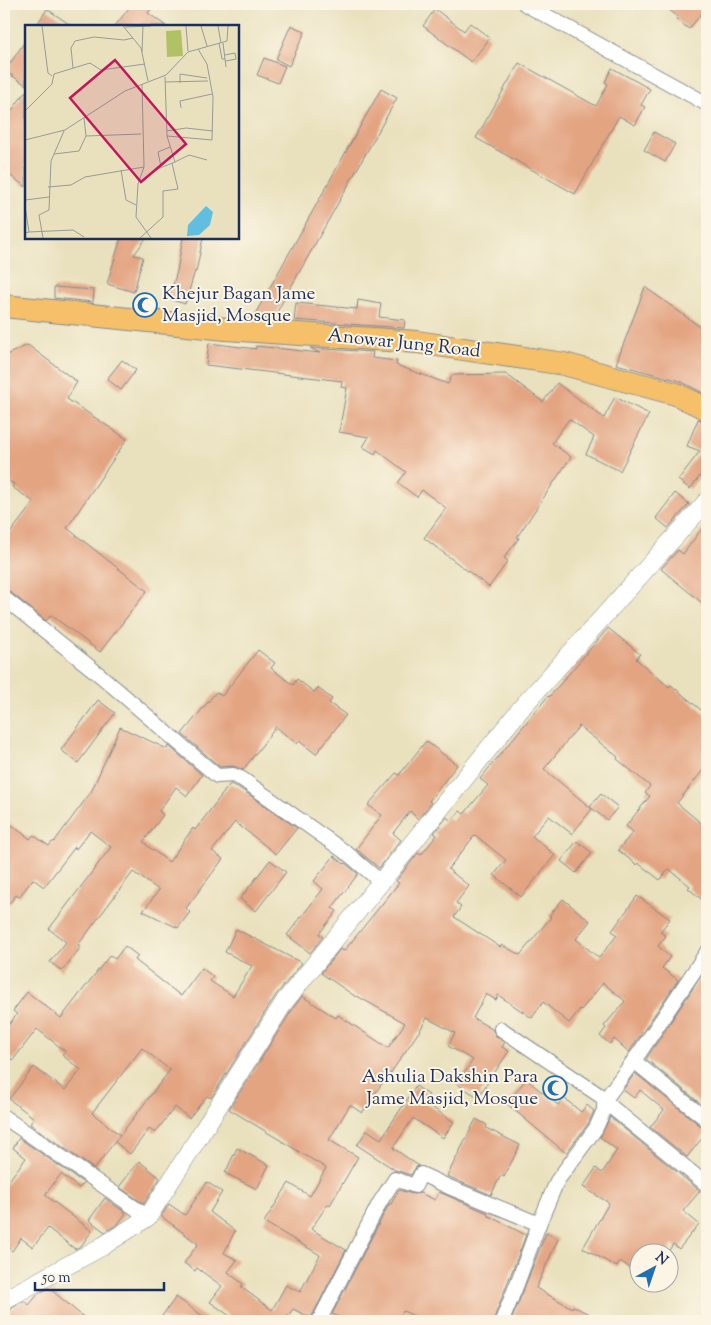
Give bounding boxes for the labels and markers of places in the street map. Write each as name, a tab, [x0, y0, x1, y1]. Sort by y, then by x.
place label: Khejur Bagan Jame Masjid, Mosque	[162, 281, 315, 330]
mosque icon: Khejur Bagan Jame Masjid, Mosque	[132, 292, 158, 318]
place label: Ashulia Dakshin Para Jame Masjid, Mosque	[361, 1064, 538, 1113]
mosque icon: Ashulia Dakshin Para Jame Masjid, Mosque	[542, 1075, 568, 1101]

